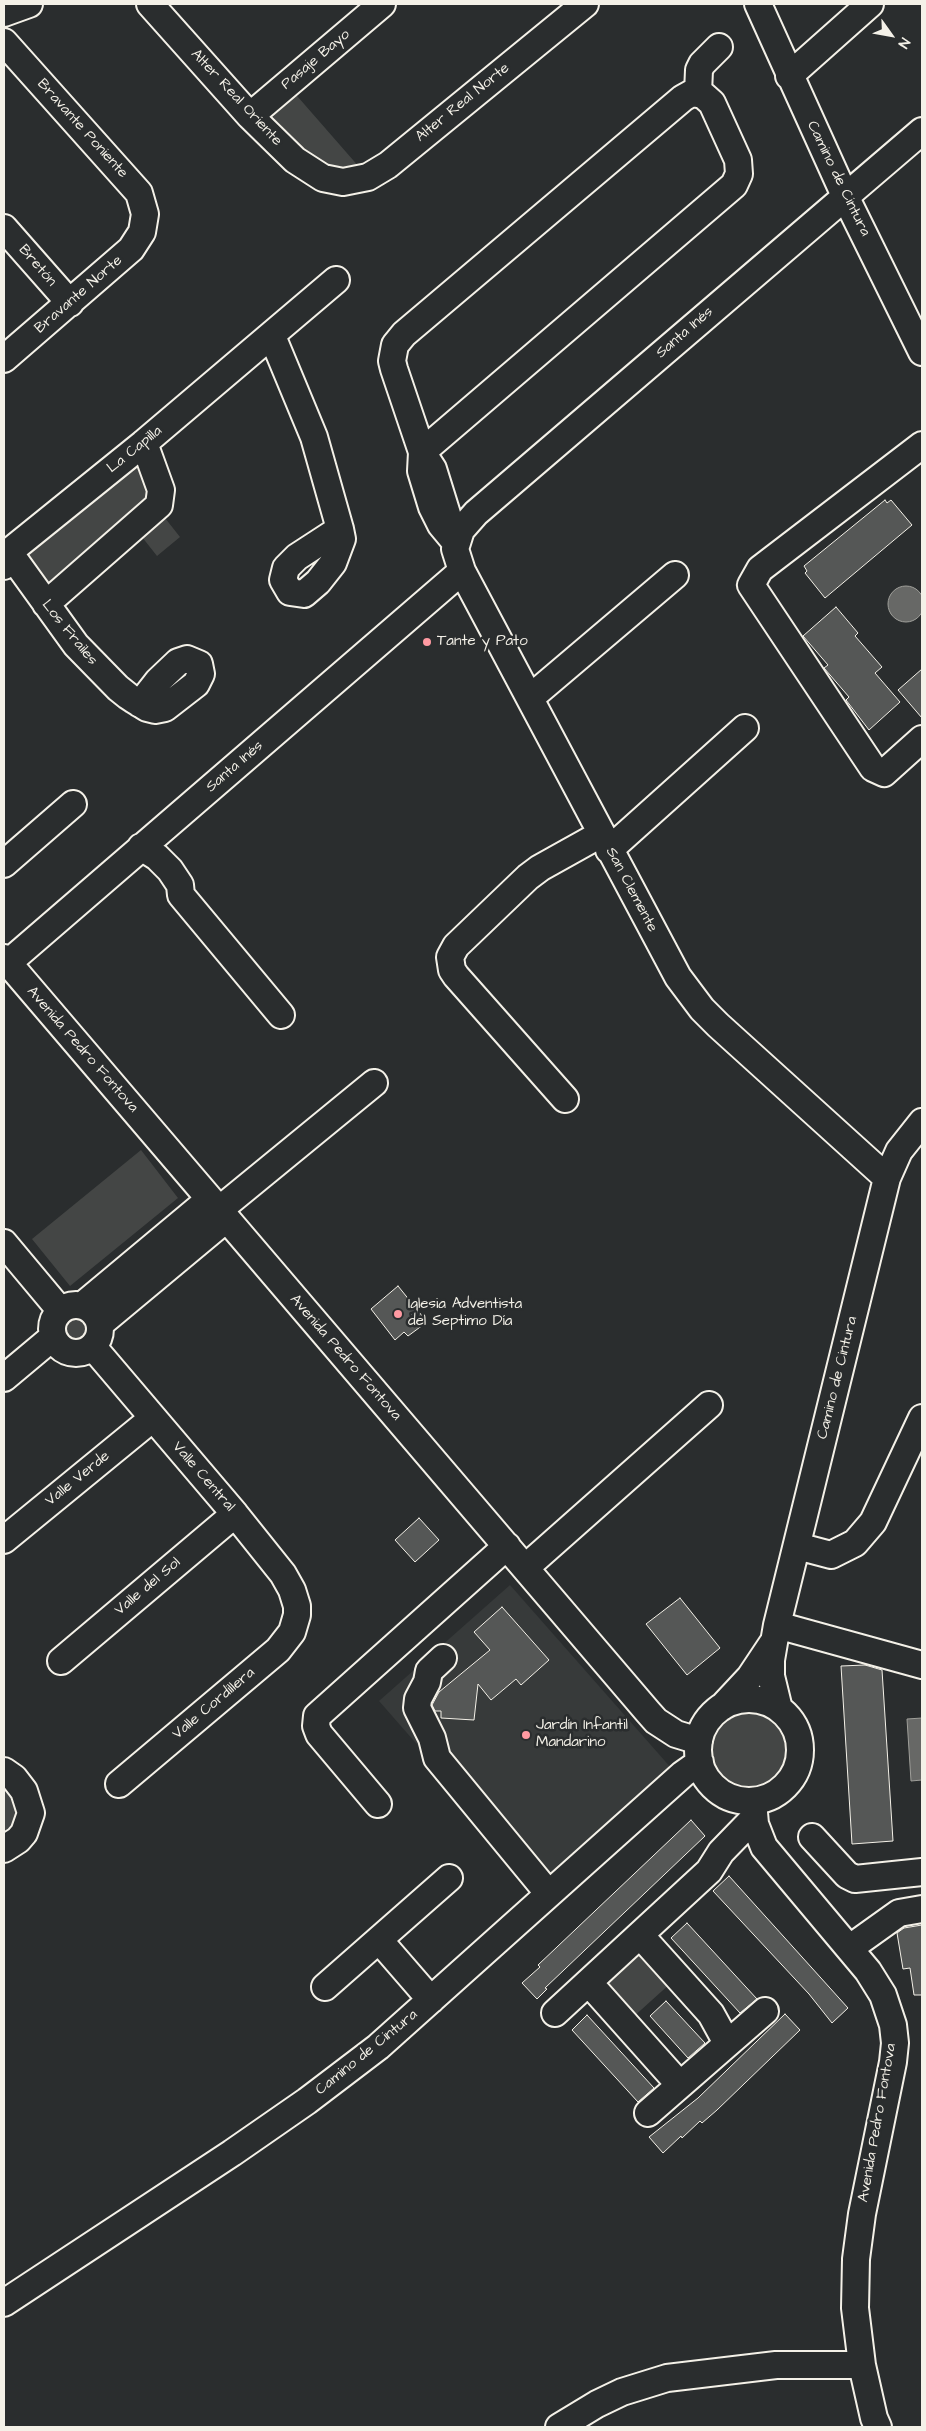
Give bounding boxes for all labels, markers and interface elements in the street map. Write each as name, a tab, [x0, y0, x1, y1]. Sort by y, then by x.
north arrow	[866, 10, 916, 60]
street label: Pasaje Bayo	[278, 26, 354, 94]
text: N	[893, 34, 915, 52]
street label: Alter Real Oriente	[187, 46, 285, 150]
street label: Alter Real Norte	[412, 60, 514, 146]
street label: Bravante Poniente	[33, 76, 131, 182]
street label: Camino de Cintura	[802, 118, 874, 240]
street label: Bretón	[14, 242, 60, 290]
street label: Bravante Norte	[32, 252, 126, 338]
street label: Santa Inés	[653, 303, 717, 363]
street label: La Capilla	[104, 422, 166, 478]
street label: Los Frailes	[37, 597, 101, 669]
place label: Tante y Pato	[437, 633, 528, 651]
marker: Tante y Pato	[421, 636, 433, 648]
street label: Santa Inés	[203, 737, 267, 797]
street label: San Clemente	[601, 845, 661, 935]
street label: Avenida Pedro Fontova	[22, 983, 142, 1117]
street label: Avenida Pedro Fontova	[285, 1291, 405, 1425]
place label: Iglesia Adventista del Septimo Día	[408, 1296, 522, 1331]
marker: Iglesia Adventista del Septimo Día	[392, 1308, 404, 1320]
street label: Camino de Cintura	[814, 1315, 862, 1441]
street label: Valle Central	[168, 1438, 238, 1516]
street label: Valle Verde	[42, 1448, 114, 1510]
street label: Valle del Sol	[111, 1554, 185, 1620]
street label: Valle Cordillera	[169, 1664, 259, 1744]
place label: Jardín Infantil Mandarino	[536, 1717, 628, 1752]
marker: Jardín Infantil Mandarino	[520, 1729, 532, 1741]
street label: Camino de Cintura	[312, 2006, 422, 2100]
street label: Avenida Pedro Fontova	[855, 2042, 901, 2204]

